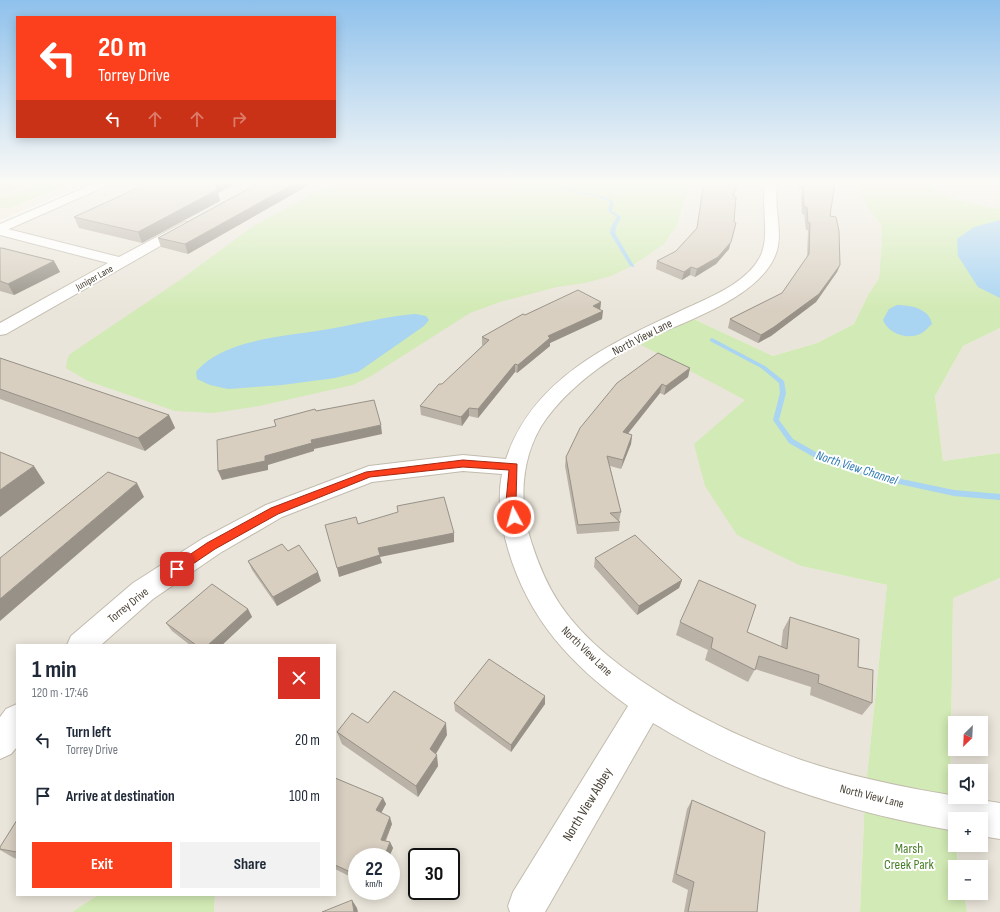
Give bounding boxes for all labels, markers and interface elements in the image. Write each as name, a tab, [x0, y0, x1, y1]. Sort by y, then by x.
text: 20 m	[98, 31, 147, 64]
icon: left	[32, 32, 84, 84]
text: Torrey Drive	[98, 65, 170, 86]
icon: left	[102, 108, 124, 130]
icon: ahead	[144, 108, 166, 130]
icon: ahead	[186, 108, 208, 130]
icon: right	[228, 108, 250, 130]
street label: Juniper Lane	[73, 263, 115, 294]
street label: North View Lane	[610, 316, 675, 359]
water label: North View Channel	[814, 447, 900, 489]
position arrow	[493, 496, 535, 538]
pin	[160, 552, 194, 586]
icon: arrive	[166, 558, 188, 580]
street label: Torrey Drive	[105, 584, 152, 626]
street label: North View Lane	[558, 623, 616, 680]
text: 1 min	[32, 655, 77, 684]
button: close	[278, 657, 320, 699]
text: 120 m · 17:46	[32, 685, 88, 701]
north arrow	[948, 716, 988, 756]
map controls	[948, 716, 988, 900]
text: Turn left	[66, 723, 111, 742]
icon: left	[32, 729, 54, 751]
text: 20 m	[295, 731, 320, 750]
text: Torrey Drive	[66, 742, 118, 758]
street label: North View Abbey	[559, 764, 616, 844]
button: sound	[948, 764, 988, 804]
street label: North View Lane	[838, 781, 906, 812]
icon: arrive	[32, 785, 54, 807]
text: Arrive at destination	[66, 787, 175, 806]
text: 100 m	[289, 787, 320, 806]
button: +	[948, 812, 988, 852]
park label: Marsh Creek Park	[884, 840, 935, 873]
button: Exit	[32, 842, 172, 888]
button: Share	[180, 842, 320, 888]
speed limit sign: 30	[408, 848, 460, 900]
text: 22	[365, 857, 383, 881]
button: −	[948, 860, 988, 900]
text: km/h	[365, 878, 383, 890]

